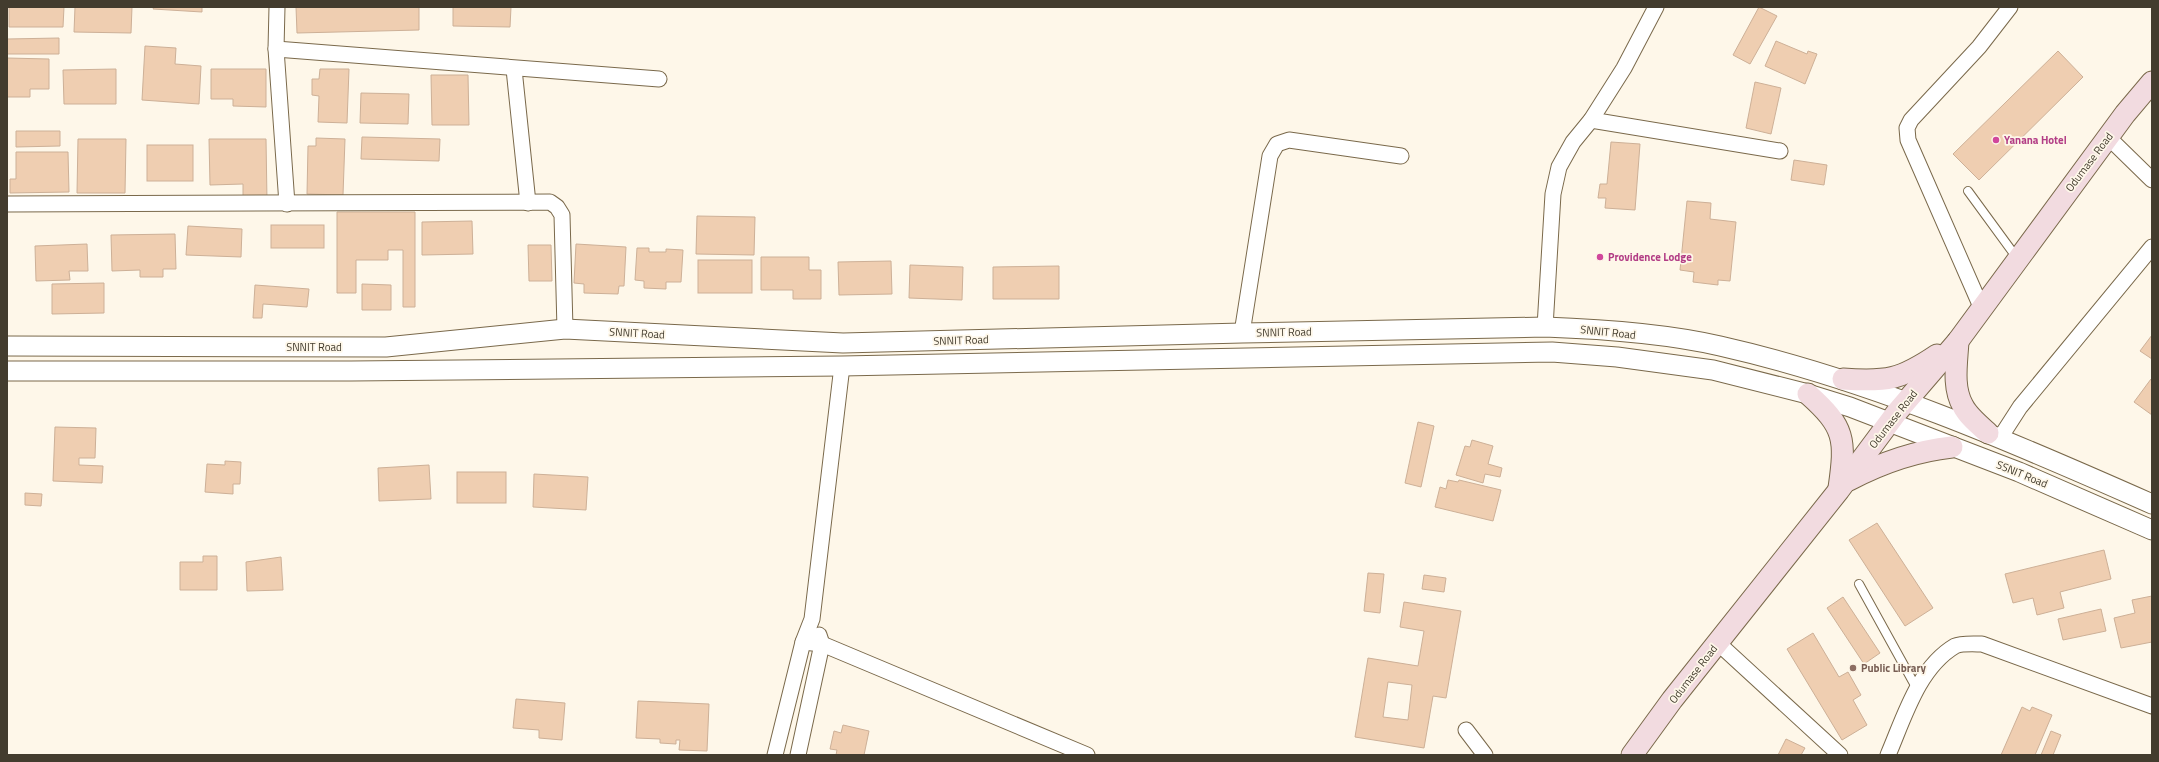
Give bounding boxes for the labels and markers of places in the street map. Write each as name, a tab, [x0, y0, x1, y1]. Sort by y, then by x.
place label: Yanana Hotel	[2004, 132, 2067, 148]
marker: Yanana Hotel	[1991, 135, 2001, 145]
place label: Providence Lodge	[1608, 249, 1692, 265]
marker: Providence Lodge	[1595, 252, 1605, 262]
place label: Public Library	[1861, 660, 1926, 676]
marker: Public Library	[1848, 663, 1858, 673]

